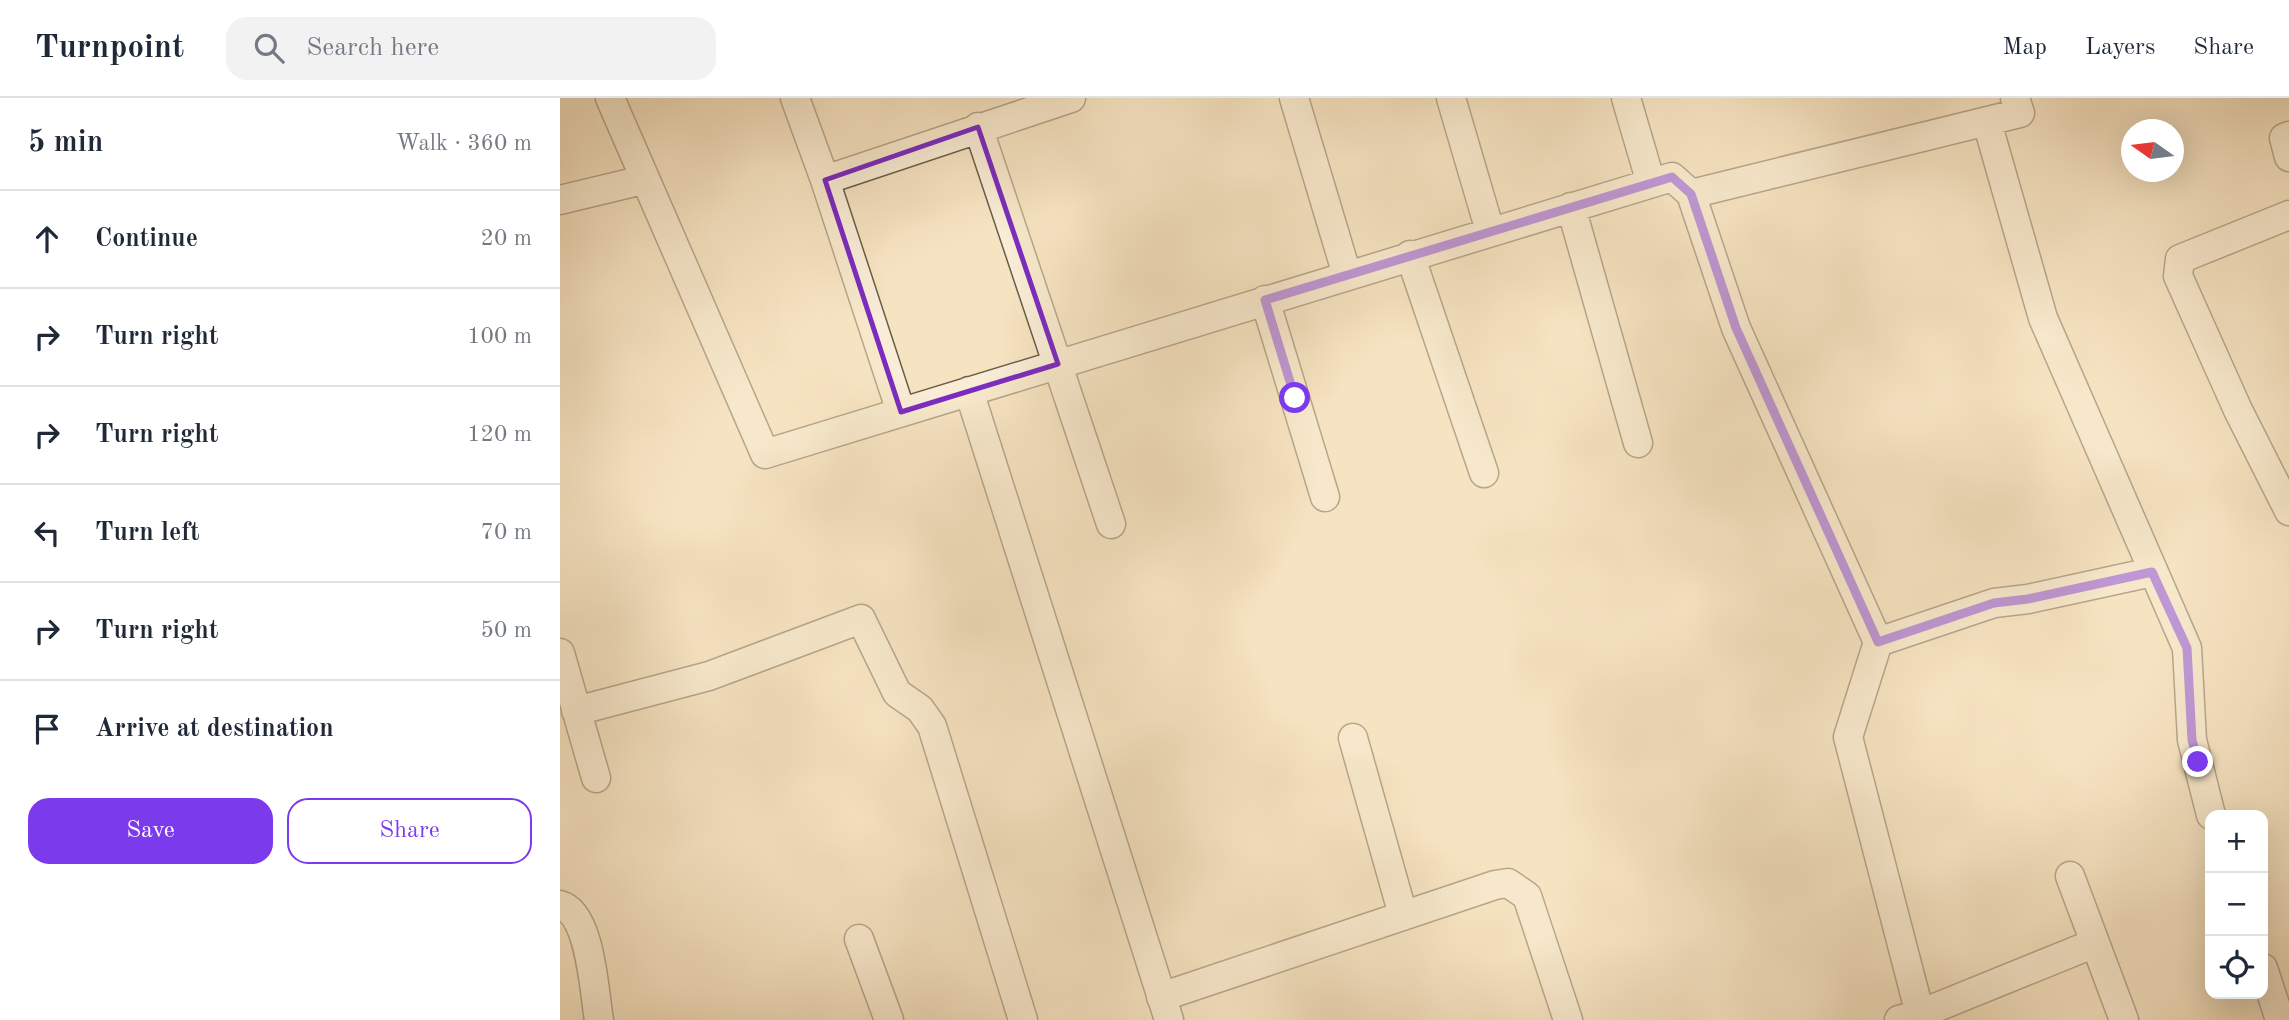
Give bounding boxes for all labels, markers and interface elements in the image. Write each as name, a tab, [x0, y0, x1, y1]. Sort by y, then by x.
search box	[226, 17, 716, 80]
icon: search	[250, 29, 288, 67]
text: Turnpoint	[35, 32, 184, 65]
text: Search here	[306, 35, 439, 61]
text: Map	[2003, 36, 2047, 60]
text: Layers	[2085, 36, 2155, 60]
text: Share	[2193, 36, 2254, 60]
north arrow	[2121, 119, 2184, 182]
text: 5 min	[28, 128, 103, 158]
text: Walk · 360 m	[396, 132, 532, 155]
icon: ahead	[28, 220, 66, 258]
text: Continue	[95, 226, 198, 252]
text: 20 m	[481, 227, 532, 250]
icon: right	[28, 318, 66, 356]
text: Turn right	[95, 324, 218, 350]
text: 100 m	[467, 325, 532, 348]
route start	[1279, 382, 1310, 413]
icon: right	[28, 416, 66, 454]
text: Turn right	[95, 422, 218, 448]
text: 120 m	[467, 423, 532, 446]
icon: left	[28, 514, 66, 552]
text: Turn left	[95, 520, 200, 546]
text: 70 m	[481, 521, 532, 544]
icon: right	[28, 612, 66, 650]
text: Turn right	[95, 618, 218, 644]
text: 50 m	[481, 619, 532, 642]
icon: arrive	[28, 710, 66, 748]
text: Arrive at destination	[95, 716, 334, 742]
route end	[2182, 746, 2213, 777]
button: Save	[28, 798, 273, 864]
button: Share	[287, 798, 532, 864]
map controls	[2205, 810, 2268, 999]
button: +	[2205, 810, 2268, 873]
button: −	[2205, 873, 2268, 936]
button: locate	[2205, 936, 2268, 999]

